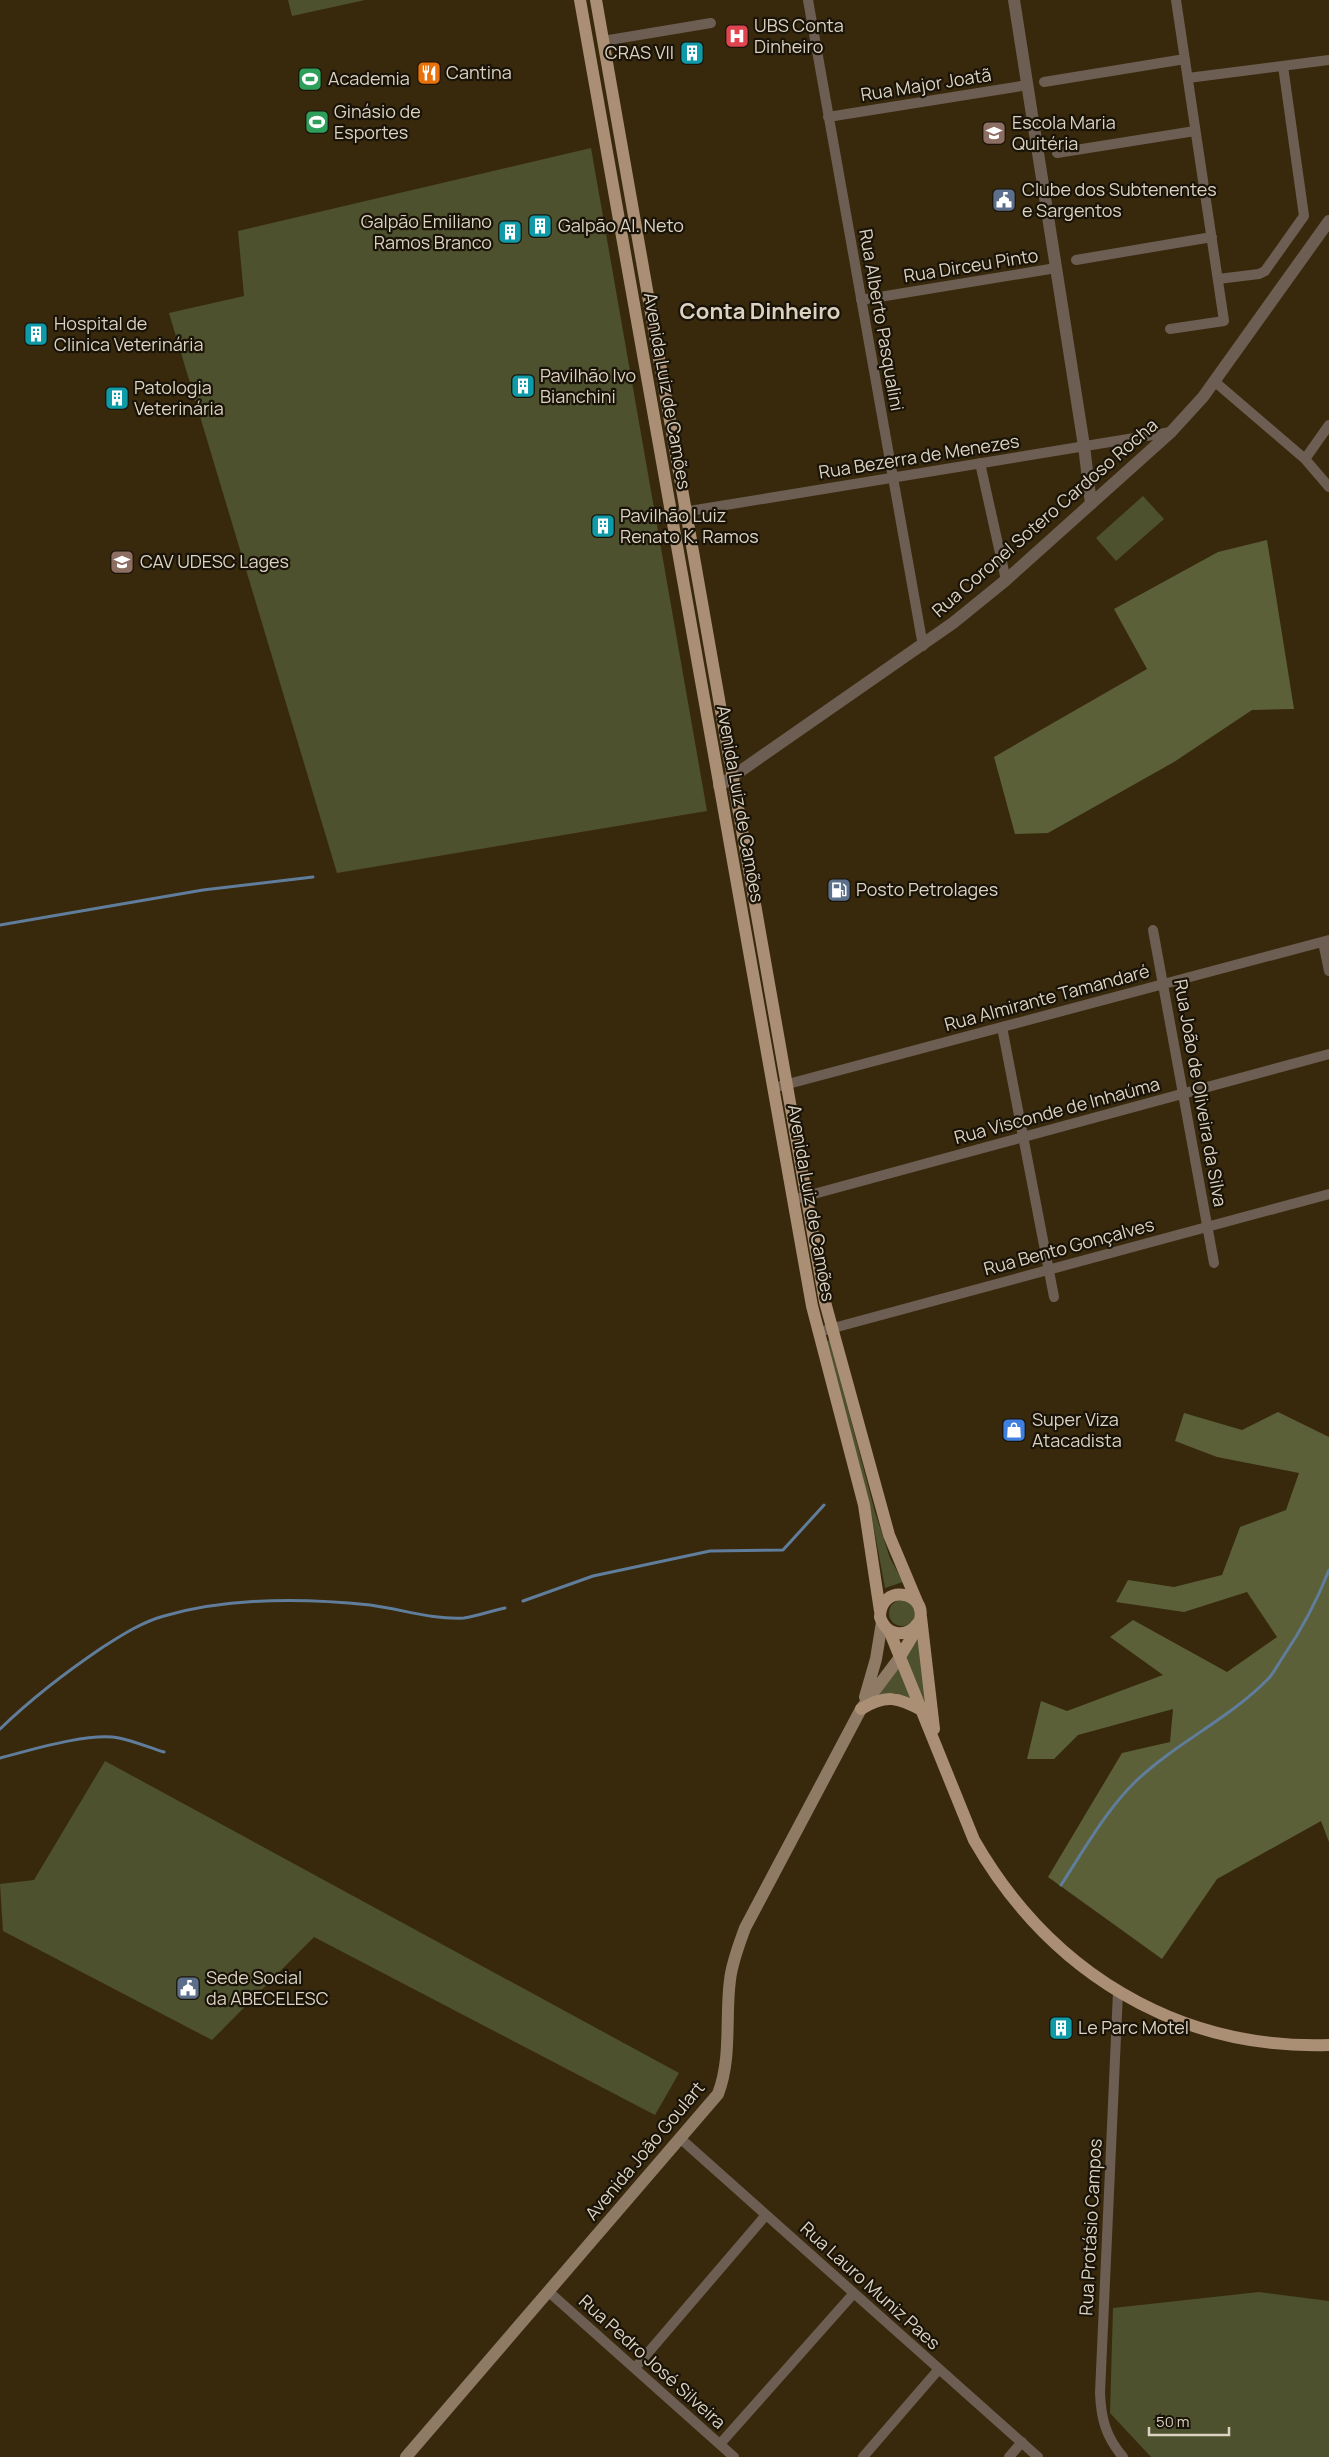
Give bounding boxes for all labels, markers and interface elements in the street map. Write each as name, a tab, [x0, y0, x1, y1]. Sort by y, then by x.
place label: UBS Conta Dinheiro	[754, 13, 844, 58]
hospital icon: UBS Conta Dinheiro	[724, 23, 750, 49]
place label: CRAS VII	[605, 40, 674, 64]
building icon: CRAS VII	[679, 40, 705, 66]
restaurant icon: Cantina	[416, 60, 442, 86]
place label: Cantina	[446, 60, 512, 84]
street label: Rua Major Joatã	[859, 62, 993, 106]
sports icon: Academia	[297, 66, 323, 92]
place label: Academia	[328, 66, 410, 90]
place label: Ginásio de Esportes	[334, 99, 421, 144]
sports icon: Ginásio de Esportes	[304, 109, 330, 135]
place label: Escola Maria Quitéria	[1012, 110, 1116, 155]
school or university icon: Escola Maria Quitéria	[981, 120, 1007, 146]
place label: Clube dos Subtenentes e Sargentos	[1022, 177, 1217, 222]
public building icon: Clube dos Subtenentes e Sargentos	[991, 187, 1017, 213]
place label: Galpão Emiliano Ramos Branco	[361, 209, 492, 254]
building icon: Galpão Al. Neto	[527, 213, 553, 239]
place label: Galpão Al. Neto	[558, 213, 684, 237]
building icon: Galpão Emiliano Ramos Branco	[497, 219, 523, 245]
street label: Rua Alberto Pasqualini	[854, 227, 910, 413]
street label: Rua Dirceu Pinto	[902, 243, 1040, 288]
street label: Avenida Luiz de Camões	[639, 290, 697, 491]
district label: Conta Dinheiro	[680, 296, 840, 326]
place label: Hospital de Clinica Veterinária	[54, 311, 203, 356]
building icon: Hospital de Clinica Veterinária	[23, 321, 49, 347]
place label: Pavilhão Ivo Bianchini	[540, 363, 636, 408]
building icon: Pavilhão Ivo Bianchini	[510, 373, 536, 399]
place label: Patologia Veterinária	[134, 375, 224, 420]
building icon: Patologia Veterinária	[104, 385, 130, 411]
street label: Rua Coronel Sotero Cardoso Rocha	[926, 413, 1162, 622]
street label: Rua Bezerra de Menezes	[817, 428, 1021, 484]
place label: Pavilhão Luiz Renato K. Ramos	[620, 503, 759, 548]
building icon: Pavilhão Luiz Renato K. Ramos	[590, 513, 616, 539]
school or university icon: CAV UDESC Lages	[109, 549, 135, 575]
place label: CAV UDESC Lages	[140, 549, 289, 573]
street label: Avenida Luiz de Camões	[712, 703, 770, 904]
fuel station icon: Posto Petrolages	[826, 877, 852, 903]
place label: Posto Petrolages	[856, 877, 998, 901]
street label: Rua Almirante Tamandaré	[941, 958, 1152, 1036]
street label: Rua João de Oliveira da Silva	[1169, 977, 1233, 1209]
street label: Rua Visconde de Inhaúma	[951, 1071, 1162, 1149]
street label: Avenida Luiz de Camões	[783, 1102, 841, 1303]
street label: Rua Bento Gonçalves	[981, 1212, 1157, 1280]
place label: Super Viza Atacadista	[1032, 1407, 1122, 1452]
shop icon: Super Viza Atacadista	[1001, 1417, 1027, 1443]
place label: Sede Social da ABECELESC	[206, 1965, 329, 2010]
public building icon: Sede Social da ABECELESC	[175, 1975, 201, 2001]
building icon: Le Parc Motel	[1048, 2015, 1074, 2041]
place label: Le Parc Motel	[1078, 2015, 1189, 2039]
street label: Avenida João Goulart	[579, 2076, 709, 2225]
street label: Rua Protásio Campos	[1073, 2138, 1107, 2316]
street label: Rua Lauro Muniz Paes	[796, 2216, 946, 2355]
street label: Rua Pedro José Silveira	[574, 2289, 731, 2434]
scale bar	[1149, 2404, 1229, 2436]
text: 50 m	[1156, 2411, 1190, 2432]

